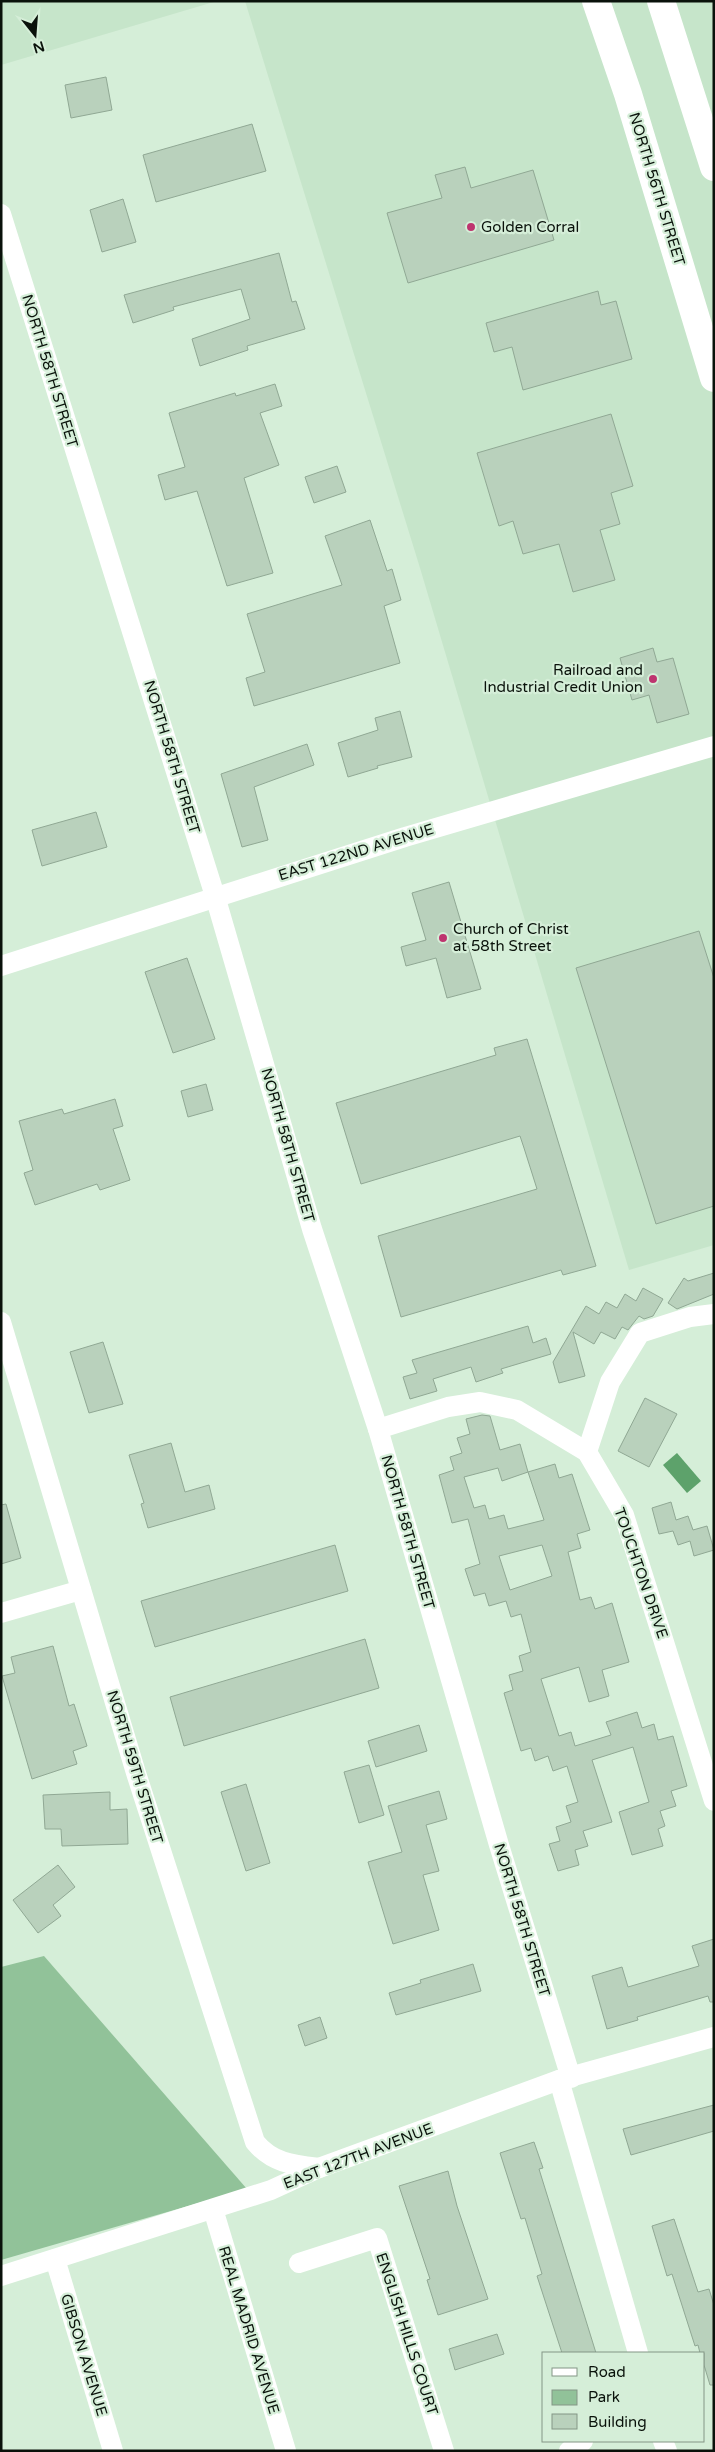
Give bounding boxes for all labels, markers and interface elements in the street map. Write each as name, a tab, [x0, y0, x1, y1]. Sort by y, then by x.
north arrow	[10, 10, 60, 60]
text: N	[31, 37, 47, 57]
street label: NORTH 56TH STREET	[625, 110, 689, 268]
place label: Golden Corral	[481, 218, 579, 236]
marker: Golden Corral	[465, 221, 477, 233]
street label: NORTH 58TH STREET	[18, 292, 82, 450]
place label: Railroad and Industrial Credit Union	[483, 661, 643, 696]
marker: Railroad and Industrial Credit Union	[647, 673, 659, 685]
street label: NORTH 58TH STREET	[140, 678, 204, 836]
street label: EAST 122ND AVENUE	[276, 820, 436, 884]
place label: Church of Christ at 58th Street	[453, 920, 569, 955]
marker: Church of Christ at 58th Street	[437, 932, 449, 944]
street label: NORTH 58TH STREET	[257, 1066, 319, 1224]
street label: NORTH 58TH STREET	[377, 1453, 439, 1611]
street label: TOUCHTON DRIVE	[610, 1505, 672, 1641]
street label: NORTH 59TH STREET	[103, 1688, 167, 1846]
street label: NORTH 58TH STREET	[490, 1841, 554, 1999]
street label: EAST 127TH AVENUE	[281, 2119, 435, 2193]
street label: REAL MADRID AVENUE	[215, 2244, 283, 2416]
street label: ENGLISH HILLS COURT	[372, 2250, 442, 2418]
street label: GIBSON AVENUE	[57, 2292, 111, 2418]
legend	[542, 2352, 705, 2442]
text: Road	[588, 2363, 626, 2381]
text: Park	[588, 2388, 620, 2406]
text: Building	[588, 2413, 647, 2431]

